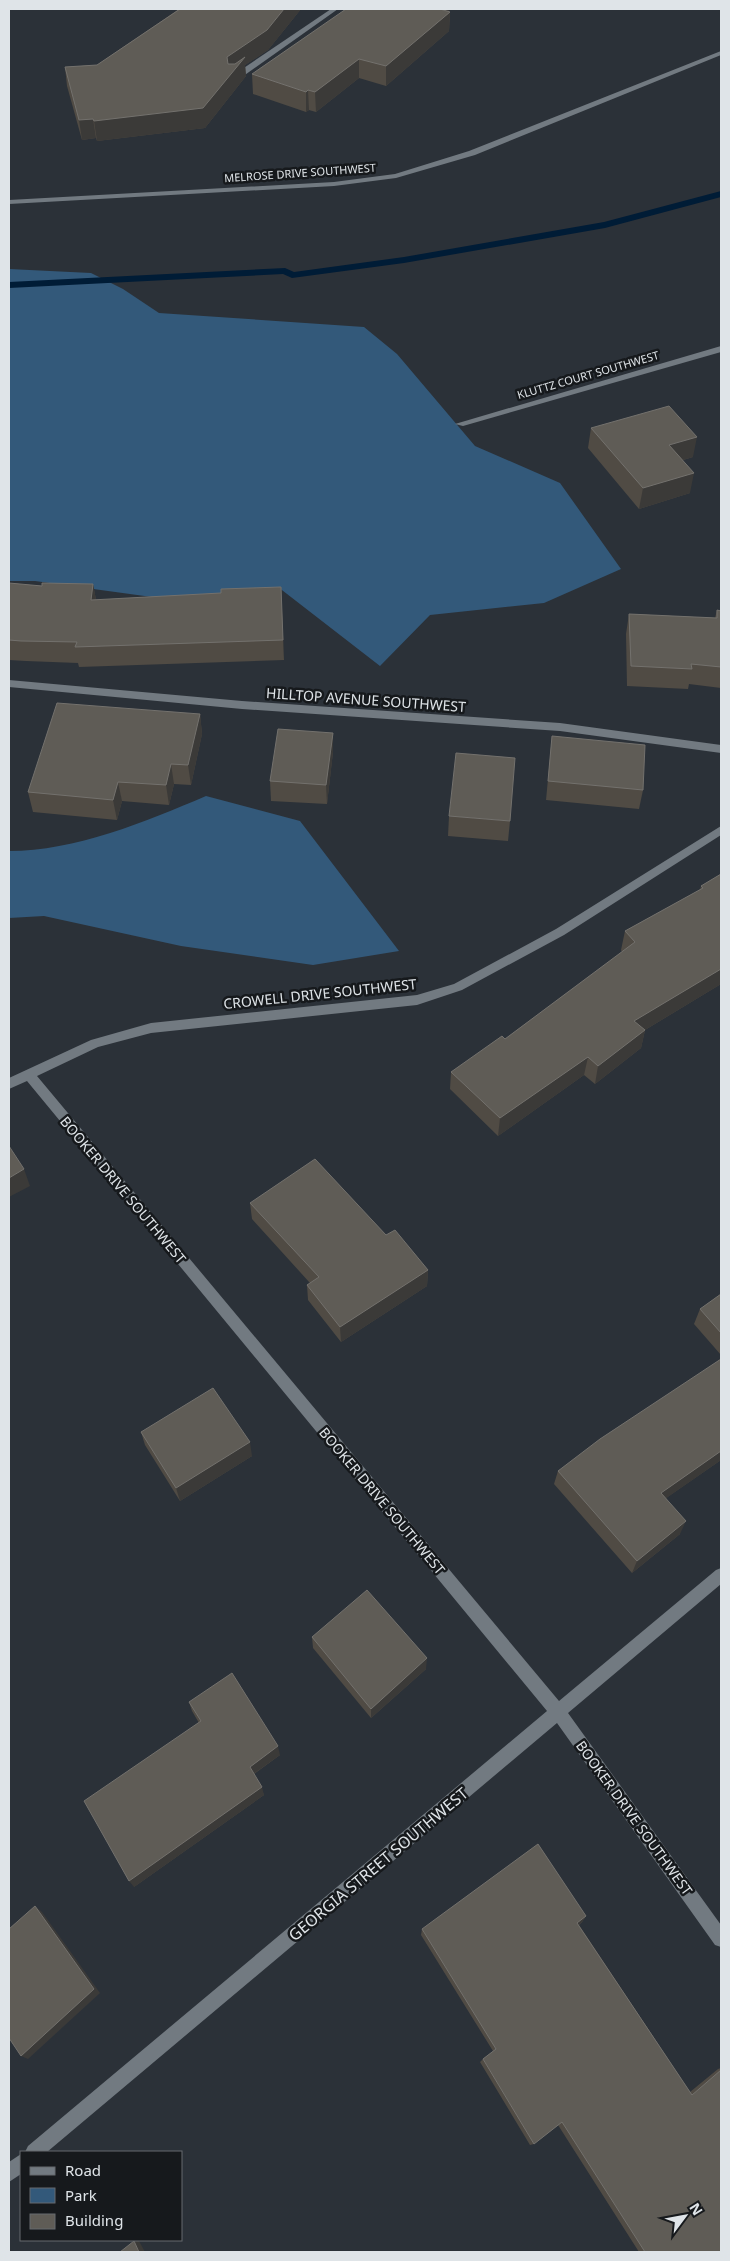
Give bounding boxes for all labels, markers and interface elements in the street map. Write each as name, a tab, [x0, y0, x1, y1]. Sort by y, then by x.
street label: MELROSE DRIVE SOUTHWEST	[224, 160, 376, 185]
street label: KLUTTZ COURT SOUTHWEST	[515, 347, 660, 402]
street label: HILLTOP AVENUE SOUTHWEST	[266, 683, 467, 716]
street label: CROWELL DRIVE SOUTHWEST	[222, 974, 418, 1013]
street label: BOOKER DRIVE SOUTHWEST	[56, 1112, 191, 1267]
street label: BOOKER DRIVE SOUTHWEST	[315, 1423, 450, 1578]
street label: BOOKER DRIVE SOUTHWEST	[572, 1737, 697, 1899]
street label: GEORGIA STREET SOUTHWEST	[284, 1782, 473, 1946]
legend	[20, 2151, 182, 2241]
text: Road	[65, 2160, 101, 2180]
text: Park	[65, 2185, 97, 2205]
north arrow	[660, 2191, 710, 2241]
text: N	[685, 2199, 708, 2219]
text: Building	[65, 2210, 123, 2230]

